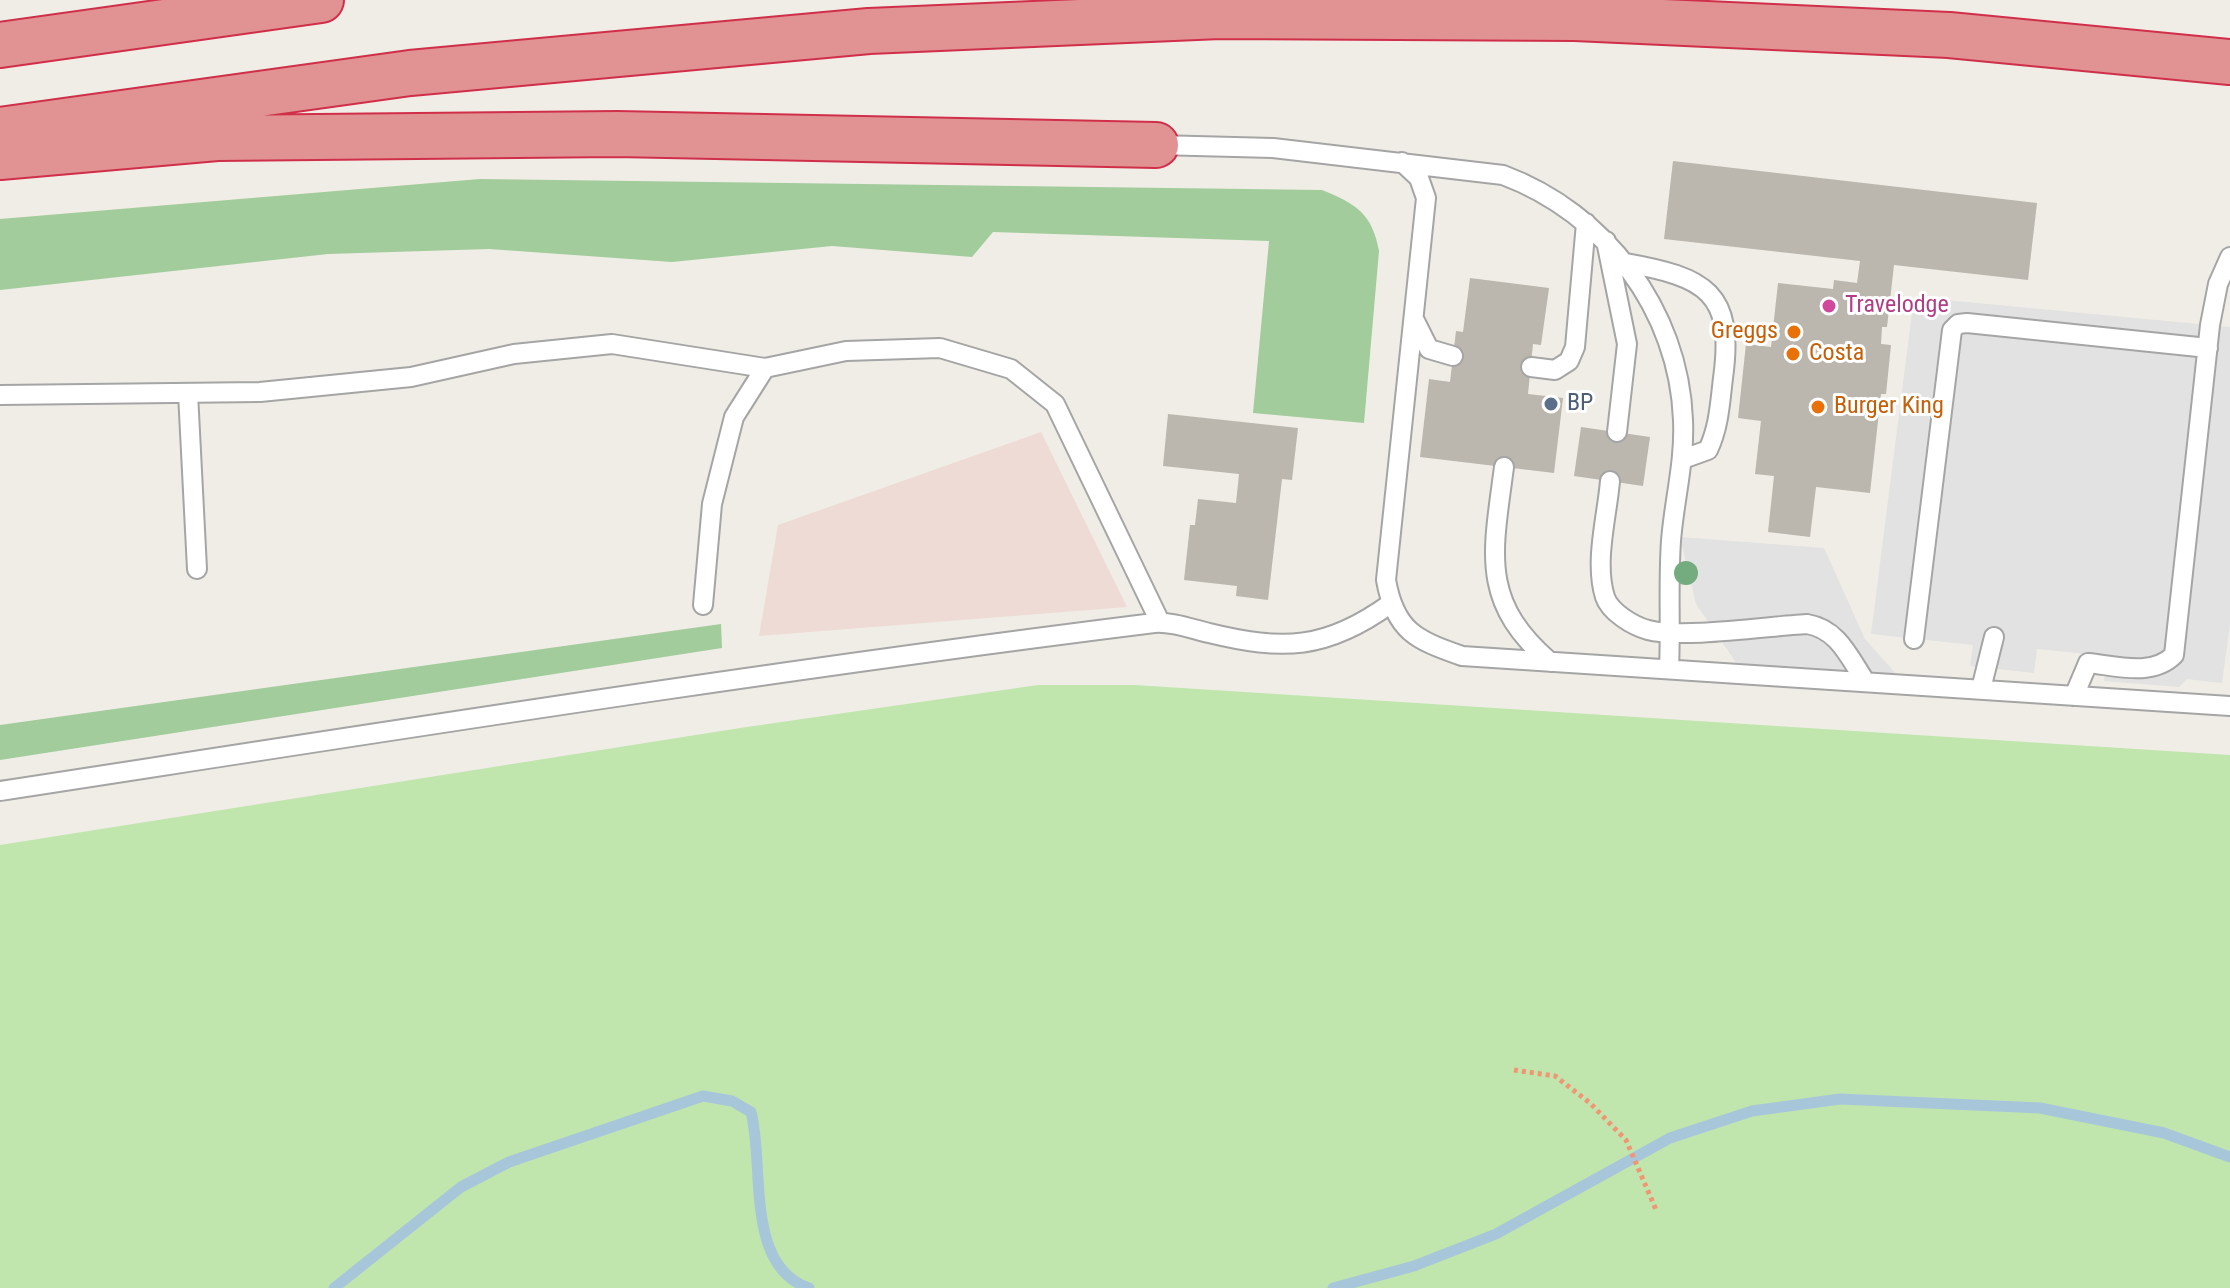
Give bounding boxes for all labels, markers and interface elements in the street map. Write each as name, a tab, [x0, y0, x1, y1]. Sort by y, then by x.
place label: Travelodge	[1845, 292, 1949, 320]
marker: Travelodge	[1820, 297, 1838, 315]
place label: Greggs	[1711, 318, 1778, 346]
marker: Greggs	[1785, 323, 1803, 341]
place label: Costa	[1809, 340, 1864, 368]
marker: Costa	[1784, 345, 1802, 363]
place label: BP	[1567, 390, 1593, 418]
place label: Burger King	[1834, 393, 1944, 421]
marker: BP	[1542, 395, 1560, 413]
marker: Burger King	[1809, 398, 1827, 416]

